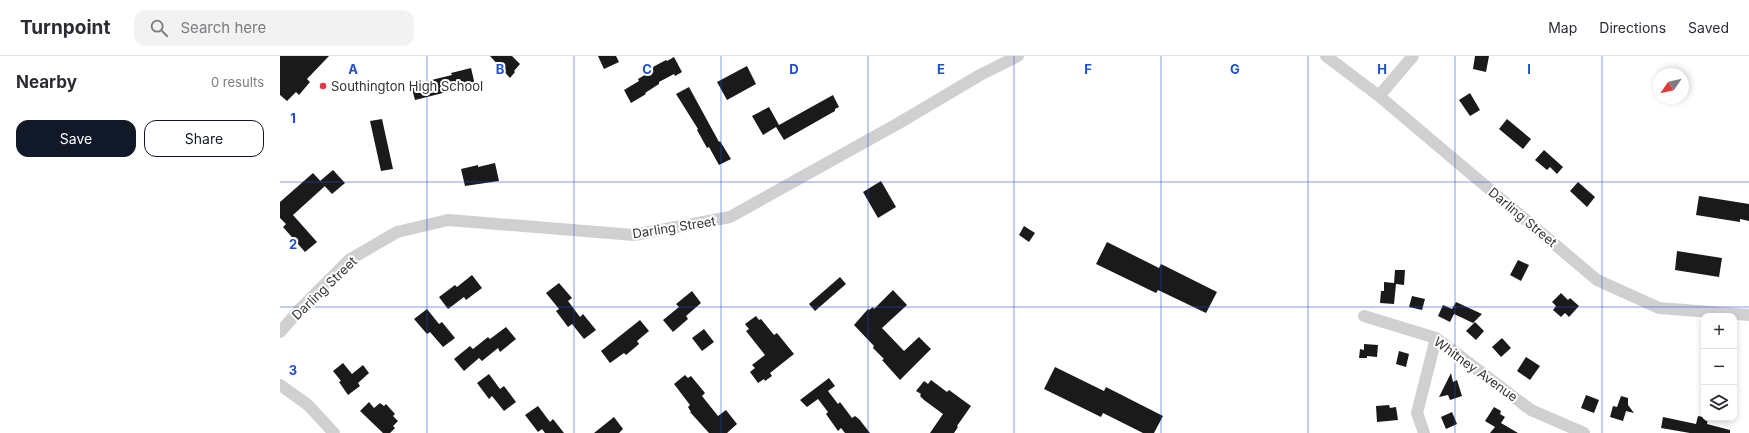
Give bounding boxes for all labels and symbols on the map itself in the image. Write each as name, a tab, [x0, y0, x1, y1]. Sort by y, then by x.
text: A	[348, 61, 358, 77]
text: B	[496, 61, 505, 77]
text: C	[642, 61, 652, 77]
text: D	[789, 61, 799, 77]
text: E	[937, 61, 945, 77]
text: F	[1084, 61, 1092, 77]
text: G	[1230, 61, 1240, 77]
text: H	[1377, 61, 1387, 77]
text: I	[1527, 61, 1531, 77]
north arrow	[1653, 68, 1689, 104]
place label: Southington High School	[331, 78, 483, 94]
marker: Southington High School	[318, 81, 328, 91]
text: 1	[290, 110, 296, 126]
street label: Darling Street	[1486, 184, 1560, 250]
street label: Darling Street	[631, 213, 717, 241]
text: 2	[289, 236, 297, 252]
street label: Darling Street	[288, 253, 360, 323]
street label: Whitney Avenue	[1431, 333, 1521, 405]
text: 3	[289, 362, 297, 378]

